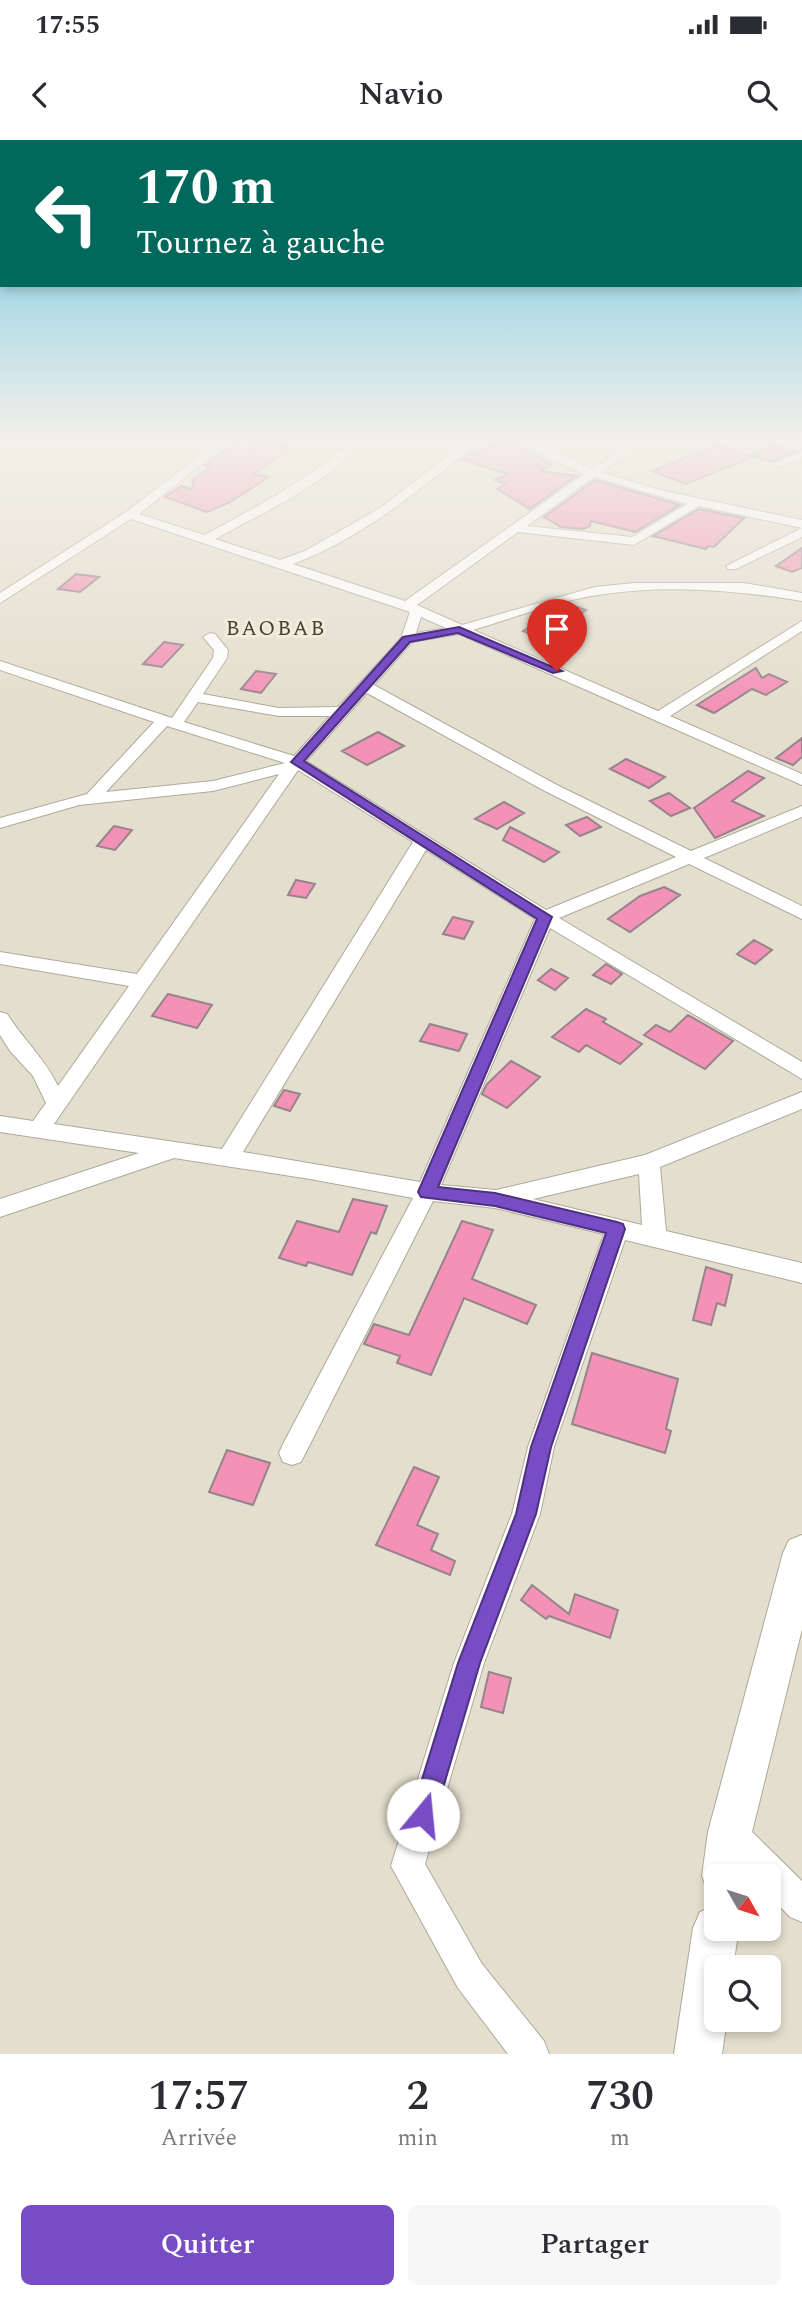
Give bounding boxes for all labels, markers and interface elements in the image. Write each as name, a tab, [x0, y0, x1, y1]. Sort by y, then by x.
text: 17:55	[35, 5, 100, 45]
text: Navio	[358, 70, 444, 119]
icon: back	[21, 76, 59, 114]
icon: search	[743, 76, 781, 114]
text: 170 m	[136, 151, 275, 226]
icon: left	[21, 168, 112, 259]
text: Tournez à gauche	[136, 219, 385, 268]
pin	[527, 599, 587, 671]
icon: arrive	[538, 610, 576, 648]
district label: BAOBAB	[226, 613, 326, 645]
position arrow	[386, 1778, 460, 1852]
north arrow	[704, 1864, 780, 1941]
map controls	[704, 1864, 781, 2032]
button: search	[704, 1955, 781, 2032]
text: 17:57	[148, 2065, 249, 2128]
text: 2	[406, 2065, 429, 2128]
text: 730	[586, 2065, 654, 2128]
text: Arrivée	[161, 2121, 237, 2156]
text: min	[398, 2121, 438, 2156]
text: m	[610, 2121, 630, 2156]
button: Quitter	[21, 2205, 394, 2285]
button: Partager	[408, 2205, 781, 2285]

